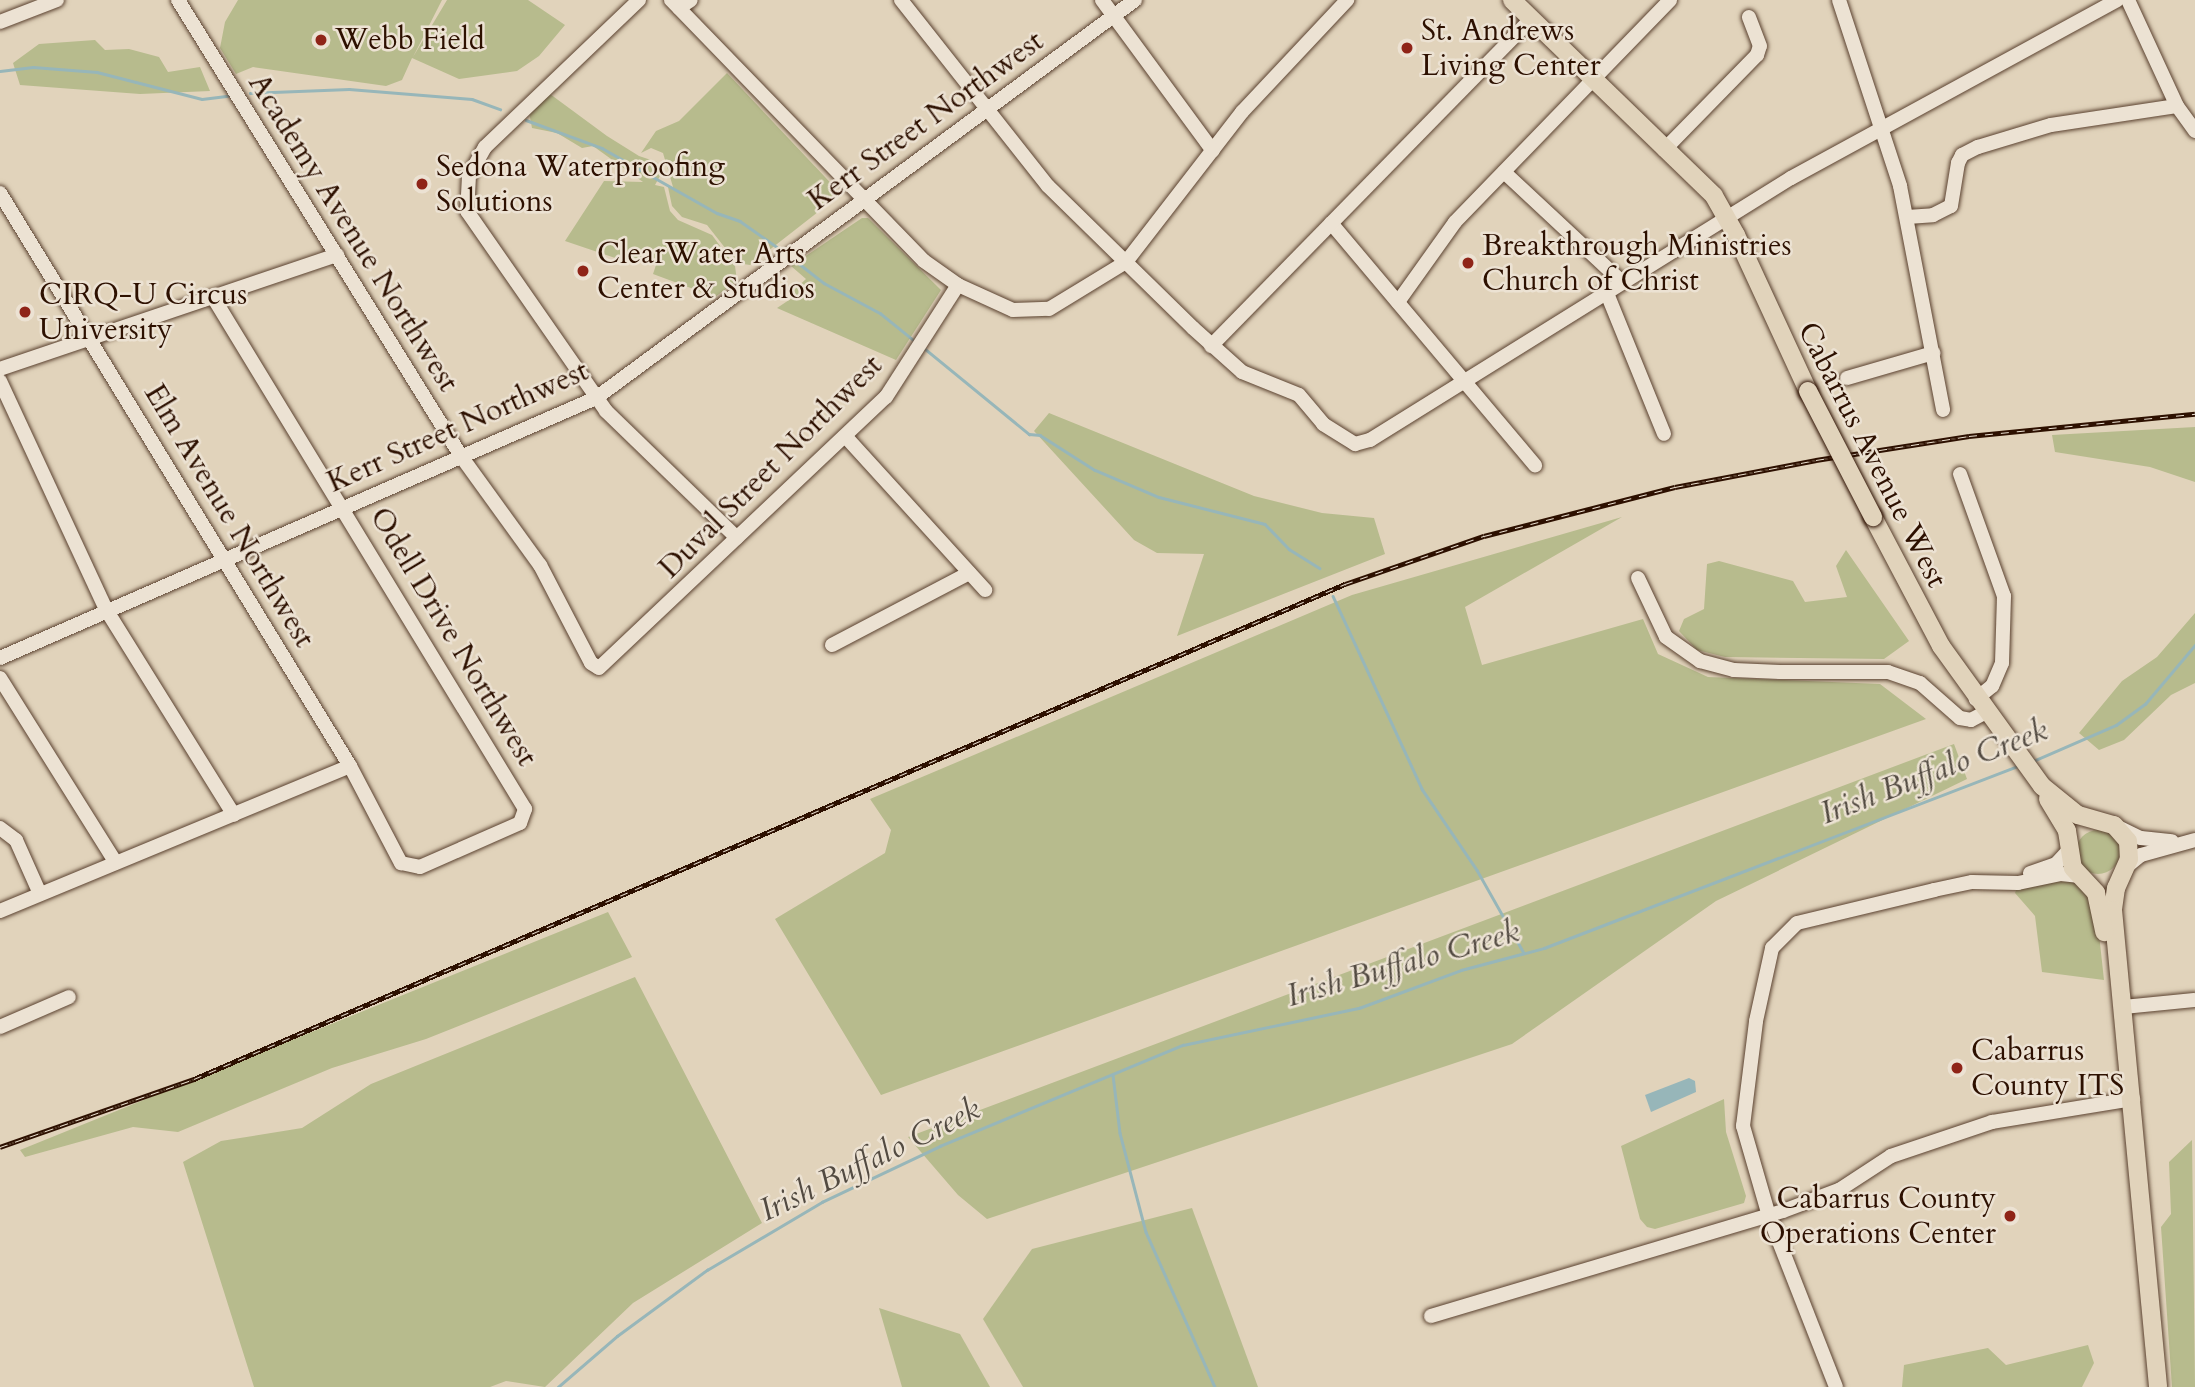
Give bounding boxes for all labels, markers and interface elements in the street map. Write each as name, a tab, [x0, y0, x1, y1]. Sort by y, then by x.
place label: St. Andrews Living Center	[1421, 13, 1601, 83]
place label: Webb Field	[335, 22, 485, 58]
street label: Kerr Street Northwest	[801, 24, 1051, 218]
marker: Webb Field	[313, 32, 329, 48]
marker: St. Andrews Living Center	[1399, 40, 1415, 56]
street label: Academy Avenue Northwest	[240, 67, 466, 399]
place label: Sedona Waterproofing Solutions	[436, 149, 725, 220]
marker: Sedona Waterproofing Solutions	[414, 176, 430, 192]
place label: Breakthrough Ministries Church of Christ	[1482, 228, 1792, 298]
place label: ClearWater Arts Center & Studios	[597, 236, 815, 306]
marker: Breakthrough Ministries Church of Christ	[1460, 255, 1476, 271]
marker: ClearWater Arts Center & Studios	[575, 263, 591, 279]
place label: CIRQ-U Circus University	[39, 277, 247, 348]
marker: CIRQ-U Circus University	[17, 304, 33, 320]
street label: Cabarrus Avenue West	[1789, 316, 1955, 594]
street label: Duval Street Northwest	[652, 348, 890, 586]
street label: Kerr Street Northwest	[322, 353, 594, 501]
street label: Elm Avenue Northwest	[136, 378, 322, 654]
street label: Odell Drive Northwest	[362, 501, 544, 773]
water label: Irish Buffalo Creek	[1815, 711, 2053, 833]
water label: Irish Buffalo Creek	[1282, 912, 1524, 1016]
place label: Cabarrus County ITS	[1971, 1033, 2124, 1104]
marker: Cabarrus County ITS	[1949, 1060, 1965, 1076]
water label: Irish Buffalo Creek	[753, 1090, 987, 1230]
place label: Cabarrus County Operations Center	[1760, 1181, 1996, 1252]
marker: Cabarrus County Operations Center	[2002, 1208, 2018, 1224]

